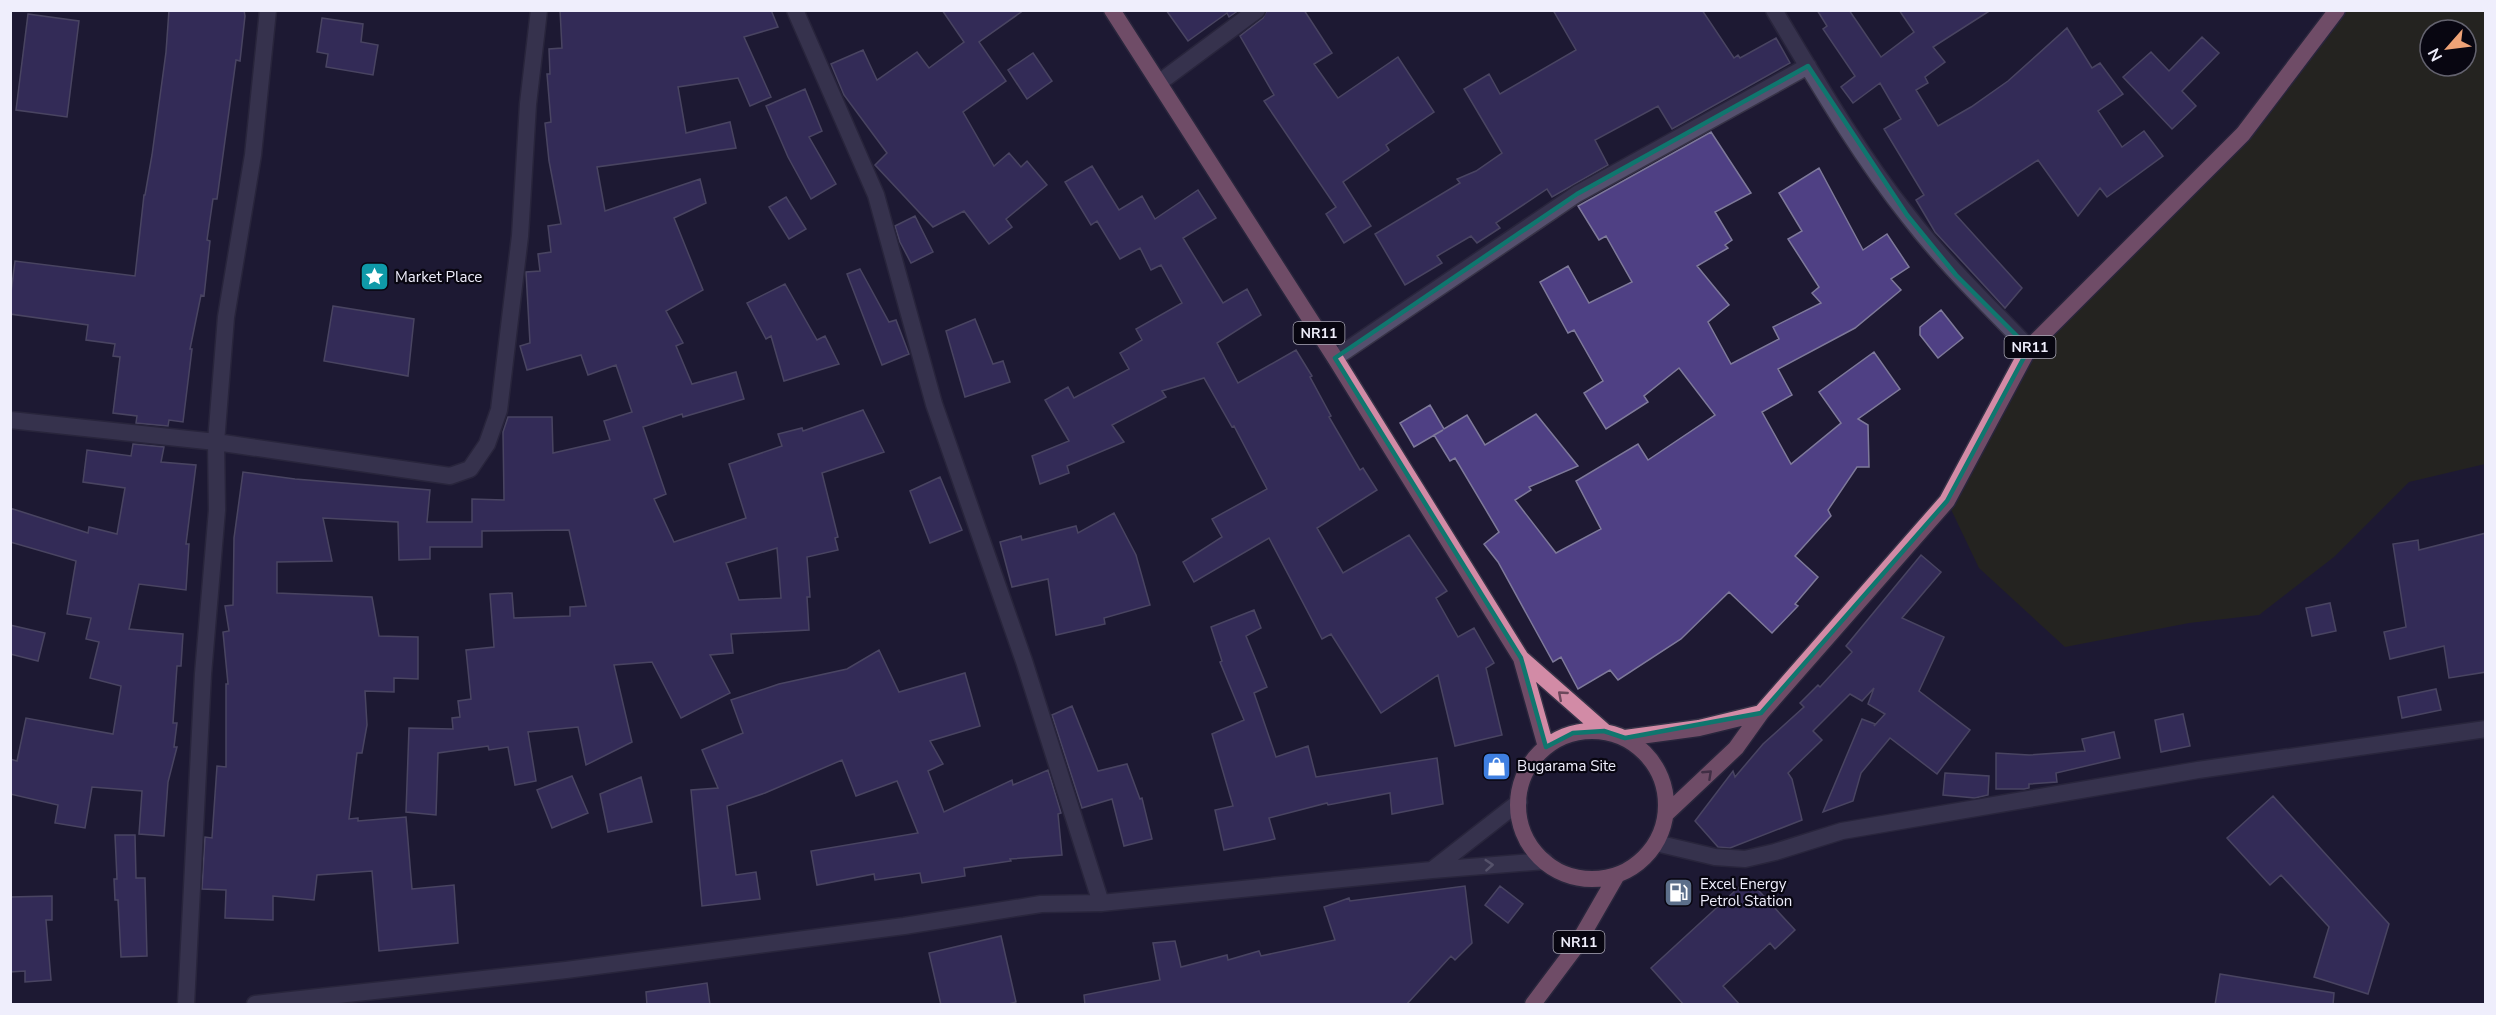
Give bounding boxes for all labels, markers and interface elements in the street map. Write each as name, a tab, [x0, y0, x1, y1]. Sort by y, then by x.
north arrow	[2418, 18, 2478, 78]
text: N	[2423, 44, 2448, 65]
place icon: Market Place	[358, 261, 390, 293]
place label: Market Place	[395, 267, 482, 287]
road number: NR11	[1294, 322, 1344, 344]
road number: NR11	[2004, 336, 2056, 358]
one-way arrow	[1559, 691, 1569, 702]
shop icon: Bugarama Site	[1480, 750, 1512, 782]
place label: Bugarama Site	[1517, 756, 1616, 776]
one-way arrow	[1701, 771, 1712, 782]
one-way arrow	[1484, 859, 1493, 872]
place label: Excel Energy Petrol Station	[1700, 874, 1792, 911]
fuel station icon: Excel Energy Petrol Station	[1663, 877, 1695, 909]
road number: NR11	[1554, 931, 1604, 953]

